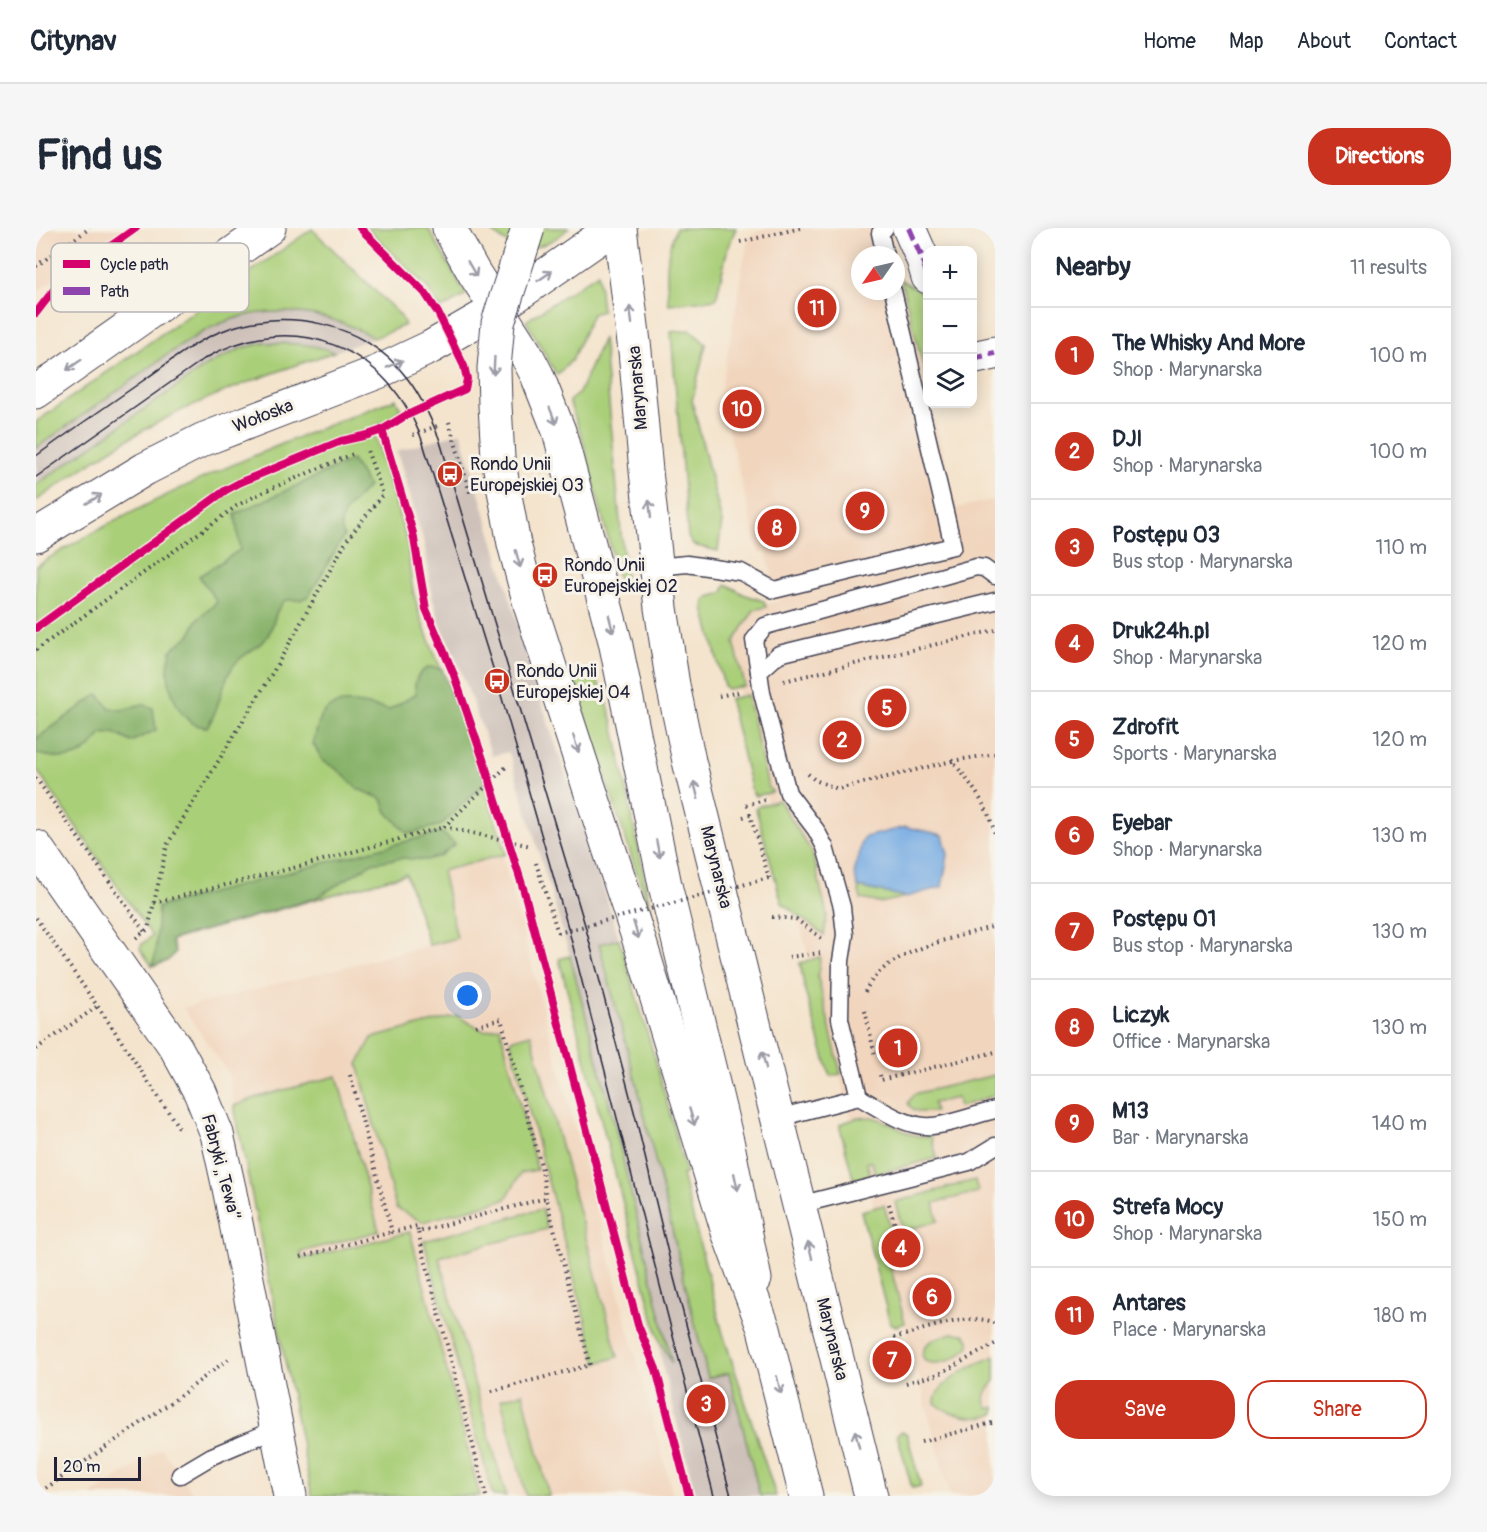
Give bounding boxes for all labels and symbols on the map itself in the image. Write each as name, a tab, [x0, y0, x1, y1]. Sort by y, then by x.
legend	[51, 243, 249, 312]
north arrow	[851, 246, 905, 300]
text: Cycle path	[100, 255, 168, 275]
one-way arrow	[466, 260, 478, 277]
one-way arrow	[537, 270, 553, 282]
text: Path	[100, 282, 129, 302]
pin: 11	[798, 286, 836, 331]
one-way arrow	[625, 305, 636, 325]
street label: Marynarska	[623, 345, 653, 431]
one-way arrow	[489, 355, 500, 375]
one-way arrow	[385, 358, 403, 370]
one-way arrow	[67, 359, 83, 371]
pin: 10	[722, 386, 762, 432]
street label: Wołoska	[229, 394, 297, 438]
one-way arrow	[548, 407, 559, 425]
place label: Rondo Unii Europejskiej 03	[470, 453, 584, 497]
bus stop icon: Rondo Unii Europejskiej 03	[435, 459, 465, 489]
pin: 9	[846, 488, 884, 534]
one-way arrow	[85, 493, 102, 505]
one-way arrow	[644, 500, 655, 519]
pin: 8	[758, 506, 796, 550]
one-way arrow	[513, 549, 524, 568]
place label: Rondo Unii Europejskiej 02	[564, 554, 678, 598]
bus stop icon: Rondo Unii Europejskiej 02	[530, 560, 560, 590]
one-way arrow	[605, 615, 617, 634]
place label: Rondo Unii Europejskiej 04	[516, 660, 631, 704]
bus stop icon: Rondo Unii Europejskiej 04	[482, 666, 512, 696]
pin: 5	[868, 686, 906, 730]
pin: 2	[822, 718, 862, 762]
one-way arrow	[571, 734, 582, 753]
one-way arrow	[690, 781, 702, 800]
street label: Marynarska	[695, 823, 737, 911]
one-way arrow	[653, 839, 664, 859]
one-way arrow	[631, 920, 642, 939]
your location	[453, 981, 482, 1010]
pin: 1	[878, 1026, 918, 1070]
one-way arrow	[758, 1051, 770, 1070]
one-way arrow	[687, 1107, 698, 1126]
street label: Fabryki „Tewa”	[196, 1112, 246, 1222]
one-way arrow	[730, 1173, 742, 1192]
pin: 4	[882, 1226, 920, 1270]
one-way arrow	[804, 1241, 816, 1260]
pin: 6	[912, 1274, 952, 1320]
street label: Marynarska	[811, 1295, 853, 1383]
pin: 7	[872, 1338, 912, 1382]
one-way arrow	[773, 1376, 785, 1395]
pin: 3	[686, 1382, 726, 1426]
one-way arrow	[850, 1430, 862, 1449]
scale bar	[54, 1454, 141, 1482]

